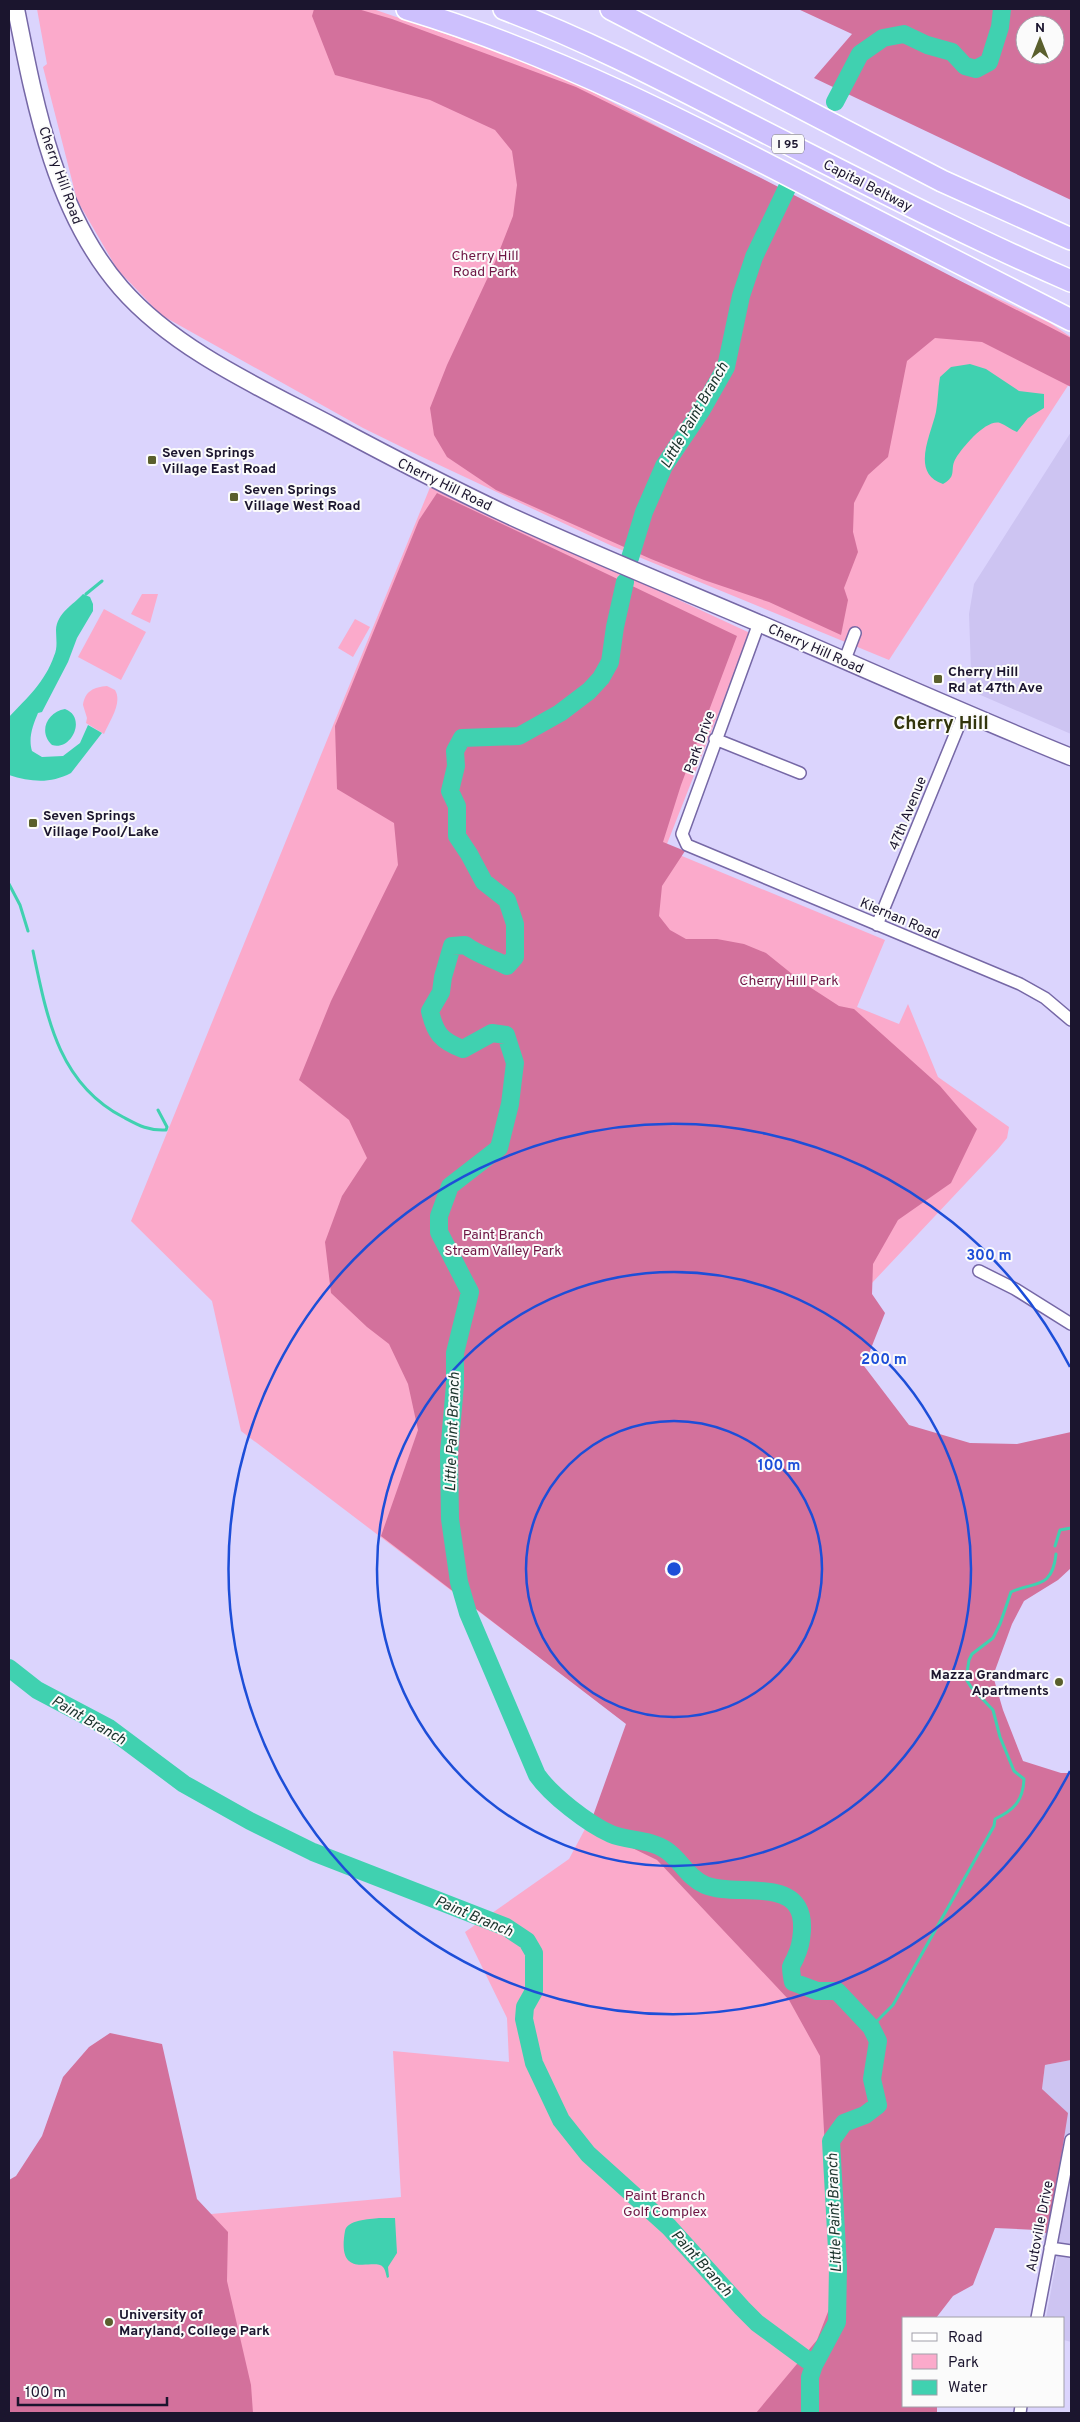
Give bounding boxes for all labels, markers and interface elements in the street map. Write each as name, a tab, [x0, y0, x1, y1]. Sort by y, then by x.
north arrow	[1015, 15, 1065, 65]
text: N	[1035, 20, 1045, 37]
street label: Cherry Hill Road	[34, 124, 85, 227]
road number: I 95	[772, 134, 804, 154]
street label: Capital Beltway	[820, 157, 915, 216]
park label: Cherry Hill Road Park	[451, 248, 519, 281]
water label: Little Paint Branch	[657, 359, 733, 472]
place label: Seven Springs Village East Road	[162, 445, 276, 478]
marker: Seven Springs Village East Road	[146, 454, 158, 466]
street label: Cherry Hill Road	[394, 455, 494, 516]
place label: Seven Springs Village West Road	[244, 482, 361, 515]
marker: Seven Springs Village West Road	[228, 491, 240, 503]
street label: Cherry Hill Road	[765, 621, 866, 678]
place label: Cherry Hill Rd at 47th Ave	[948, 664, 1043, 697]
marker: Cherry Hill Rd at 47th Ave	[932, 673, 944, 685]
street label: Park Drive	[681, 709, 720, 776]
district label: Cherry Hill	[893, 712, 989, 736]
street label: 47th Avenue	[886, 774, 931, 853]
place label: Seven Springs Village Pool/Lake	[43, 808, 159, 841]
marker: Seven Springs Village Pool/Lake	[27, 817, 39, 829]
street label: Kiernan Road	[857, 895, 942, 944]
park label: Cherry Hill Park	[739, 973, 839, 990]
park label: Paint Branch Stream Valley Park	[444, 1227, 562, 1260]
text: 300 m	[966, 1247, 1012, 1266]
text: 200 m	[861, 1351, 907, 1370]
water label: Little Paint Branch	[442, 1372, 465, 1492]
text: 100 m	[758, 1457, 800, 1476]
centre of rings	[665, 1560, 683, 1578]
place label: Mazza Grandmarc Apartments	[931, 1667, 1049, 1700]
marker: Mazza Grandmarc Apartments	[1053, 1676, 1065, 1688]
water label: Paint Branch	[48, 1692, 129, 1750]
water label: Paint Branch	[432, 1892, 515, 1942]
water label: Little Paint Branch	[824, 2153, 847, 2273]
street label: Autoville Drive	[1023, 2179, 1058, 2273]
park label: Paint Branch Golf Complex	[623, 2188, 707, 2221]
water label: Paint Branch	[666, 2227, 736, 2301]
place label: University of Maryland, College Park	[119, 2307, 270, 2340]
marker: University of Maryland, College Park	[103, 2316, 115, 2328]
legend	[902, 2317, 1065, 2407]
text: Road	[948, 2329, 983, 2348]
text: Park	[948, 2354, 979, 2373]
scale bar	[18, 2374, 166, 2406]
text: Water	[948, 2379, 988, 2398]
text: 100 m	[25, 2384, 66, 2403]

